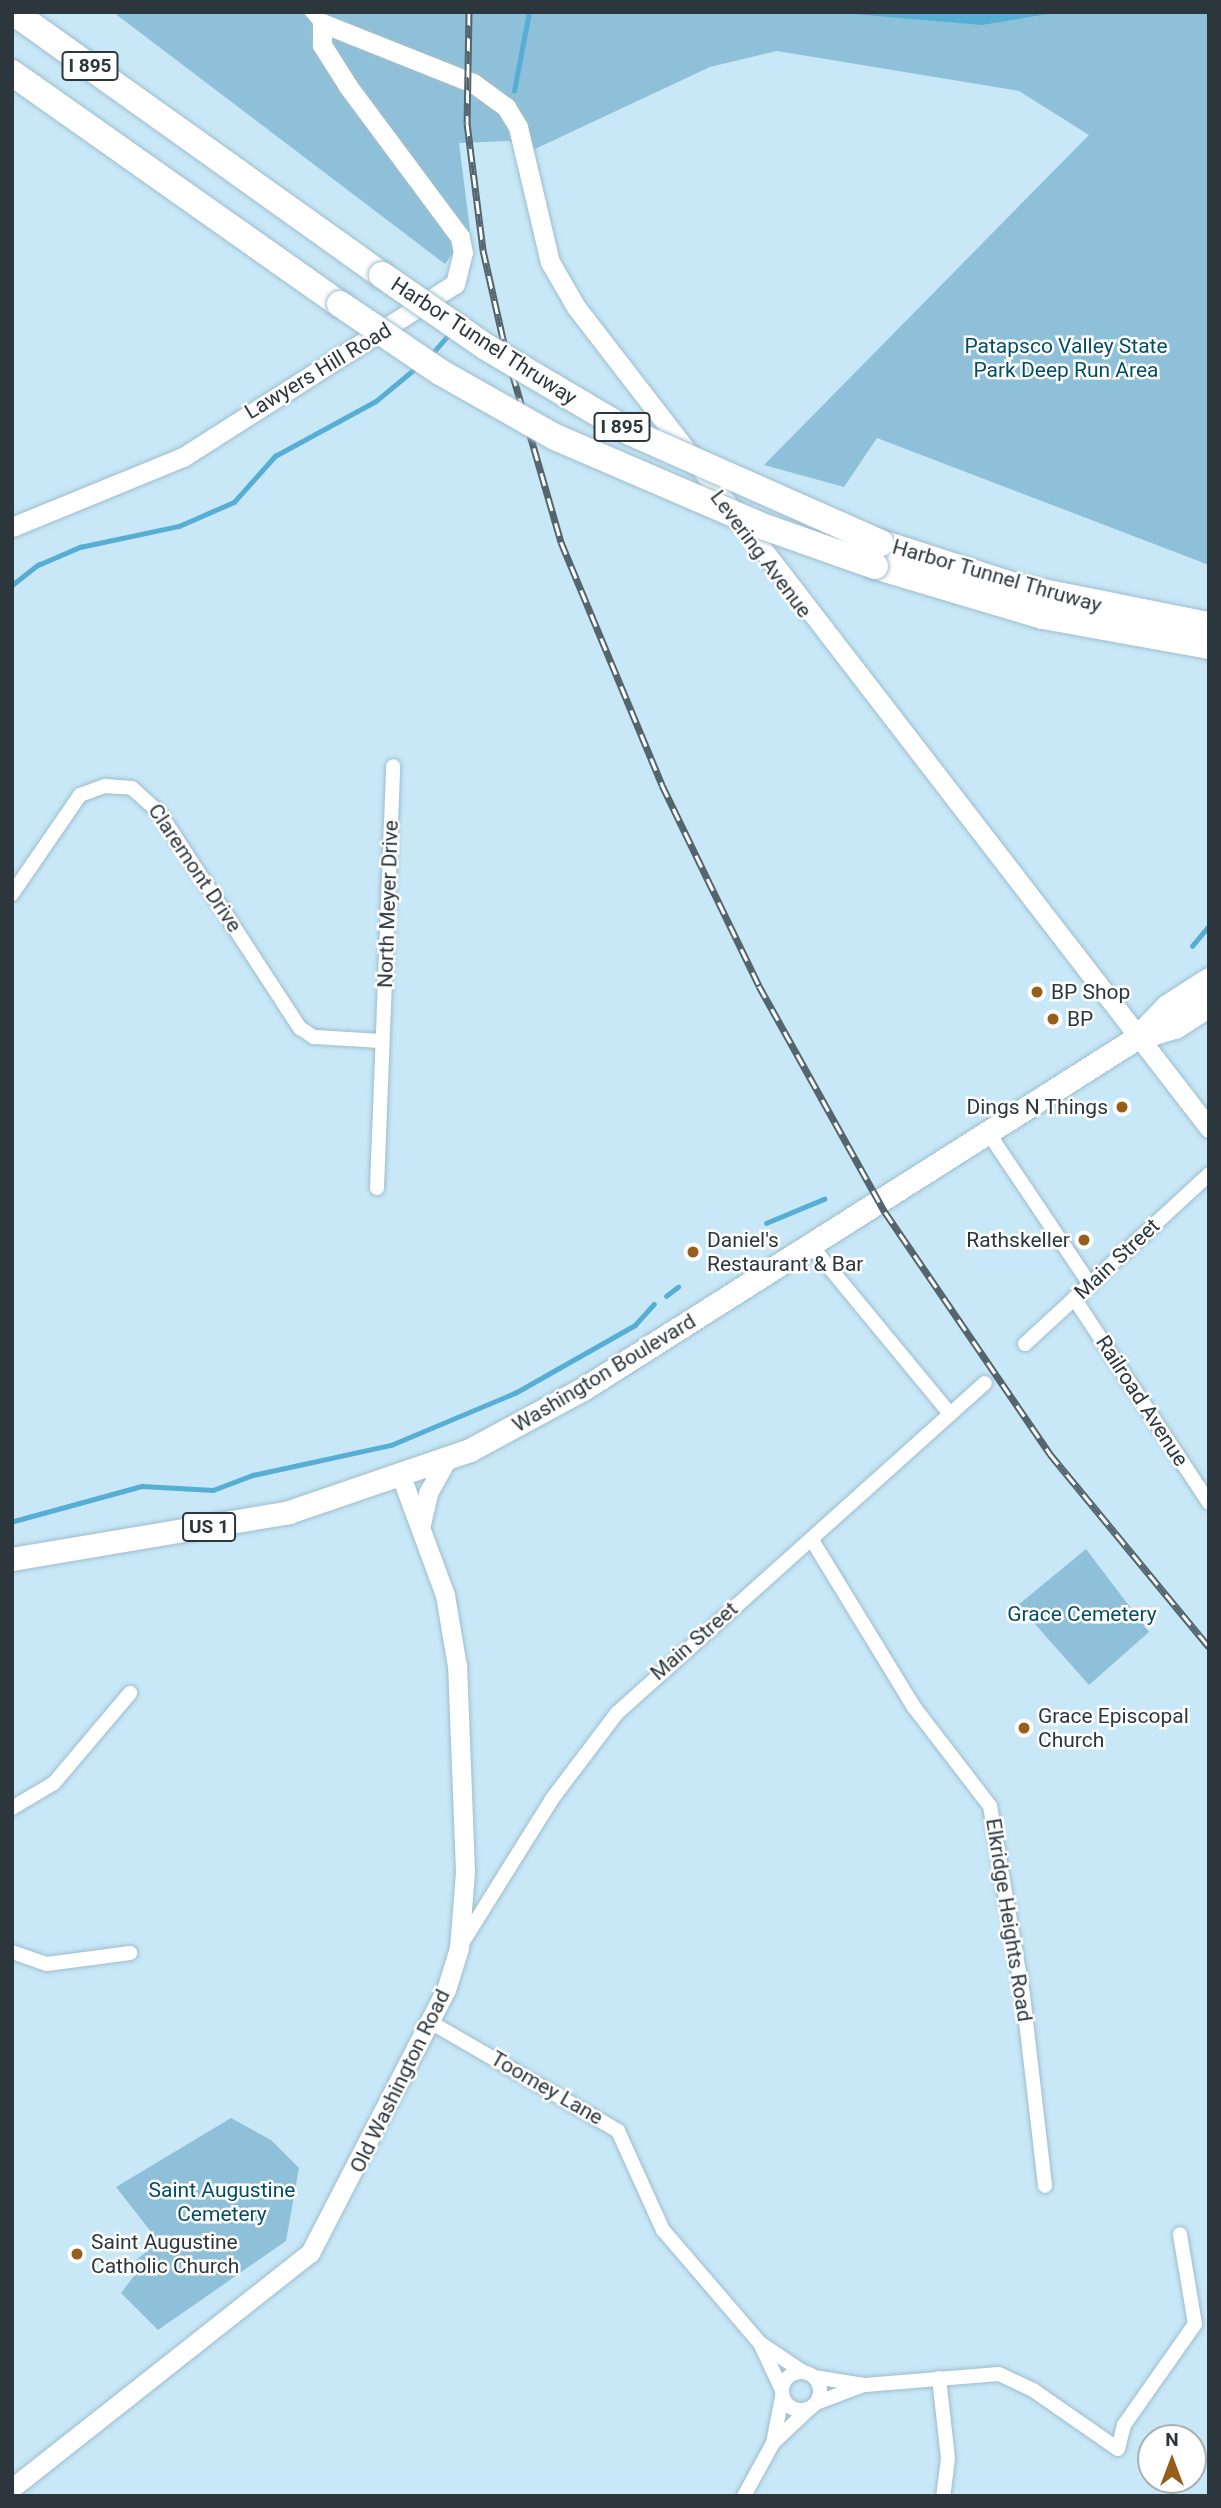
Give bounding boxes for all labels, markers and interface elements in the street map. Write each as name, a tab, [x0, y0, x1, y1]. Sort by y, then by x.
road number: I 895	[60, 50, 120, 82]
street label: Harbor Tunnel Thruway	[386, 271, 582, 411]
street label: Lawyers Hill Road	[240, 317, 396, 425]
park label: Patapsco Valley State Park Deep Run Area	[964, 333, 1168, 383]
road number: I 895	[592, 412, 652, 442]
street label: Levering Avenue	[705, 485, 817, 623]
street label: Harbor Tunnel Thruway	[889, 534, 1105, 618]
street label: Claremont Drive	[143, 799, 247, 937]
street label: North Meyer Drive	[372, 820, 404, 988]
place label: BP Shop	[1051, 979, 1130, 1005]
marker: BP Shop	[1029, 984, 1045, 1000]
place label: BP	[1067, 1006, 1093, 1032]
marker: BP	[1045, 1011, 1061, 1027]
place label: Dings N Things	[966, 1094, 1108, 1120]
marker: Dings N Things	[1114, 1099, 1130, 1115]
street label: Main Street	[1069, 1213, 1165, 1305]
place label: Daniel's Restaurant & Bar	[707, 1227, 863, 1277]
place label: Rathskeller	[966, 1227, 1070, 1253]
marker: Rathskeller	[1076, 1232, 1092, 1248]
marker: Daniel's Restaurant & Bar	[685, 1244, 701, 1260]
street label: Washington Boulevard	[508, 1308, 700, 1438]
street label: Railroad Avenue	[1090, 1331, 1194, 1471]
road number: US 1	[181, 1512, 237, 1542]
street label: Main Street	[645, 1596, 743, 1686]
park label: Grace Cemetery	[1007, 1601, 1157, 1627]
place label: Grace Episcopal Church	[1038, 1703, 1189, 1753]
marker: Grace Episcopal Church	[1016, 1720, 1032, 1736]
street label: Elkridge Heights Road	[980, 1817, 1038, 2023]
street label: Old Washington Road	[345, 1985, 455, 2177]
street label: Toomey Lane	[486, 2046, 608, 2130]
park label: Saint Augustine Cemetery	[149, 2177, 295, 2227]
place label: Saint Augustine Catholic Church	[91, 2229, 239, 2279]
marker: Saint Augustine Catholic Church	[69, 2246, 85, 2262]
north arrow	[1137, 2424, 1207, 2494]
text: N	[1165, 2428, 1179, 2451]

